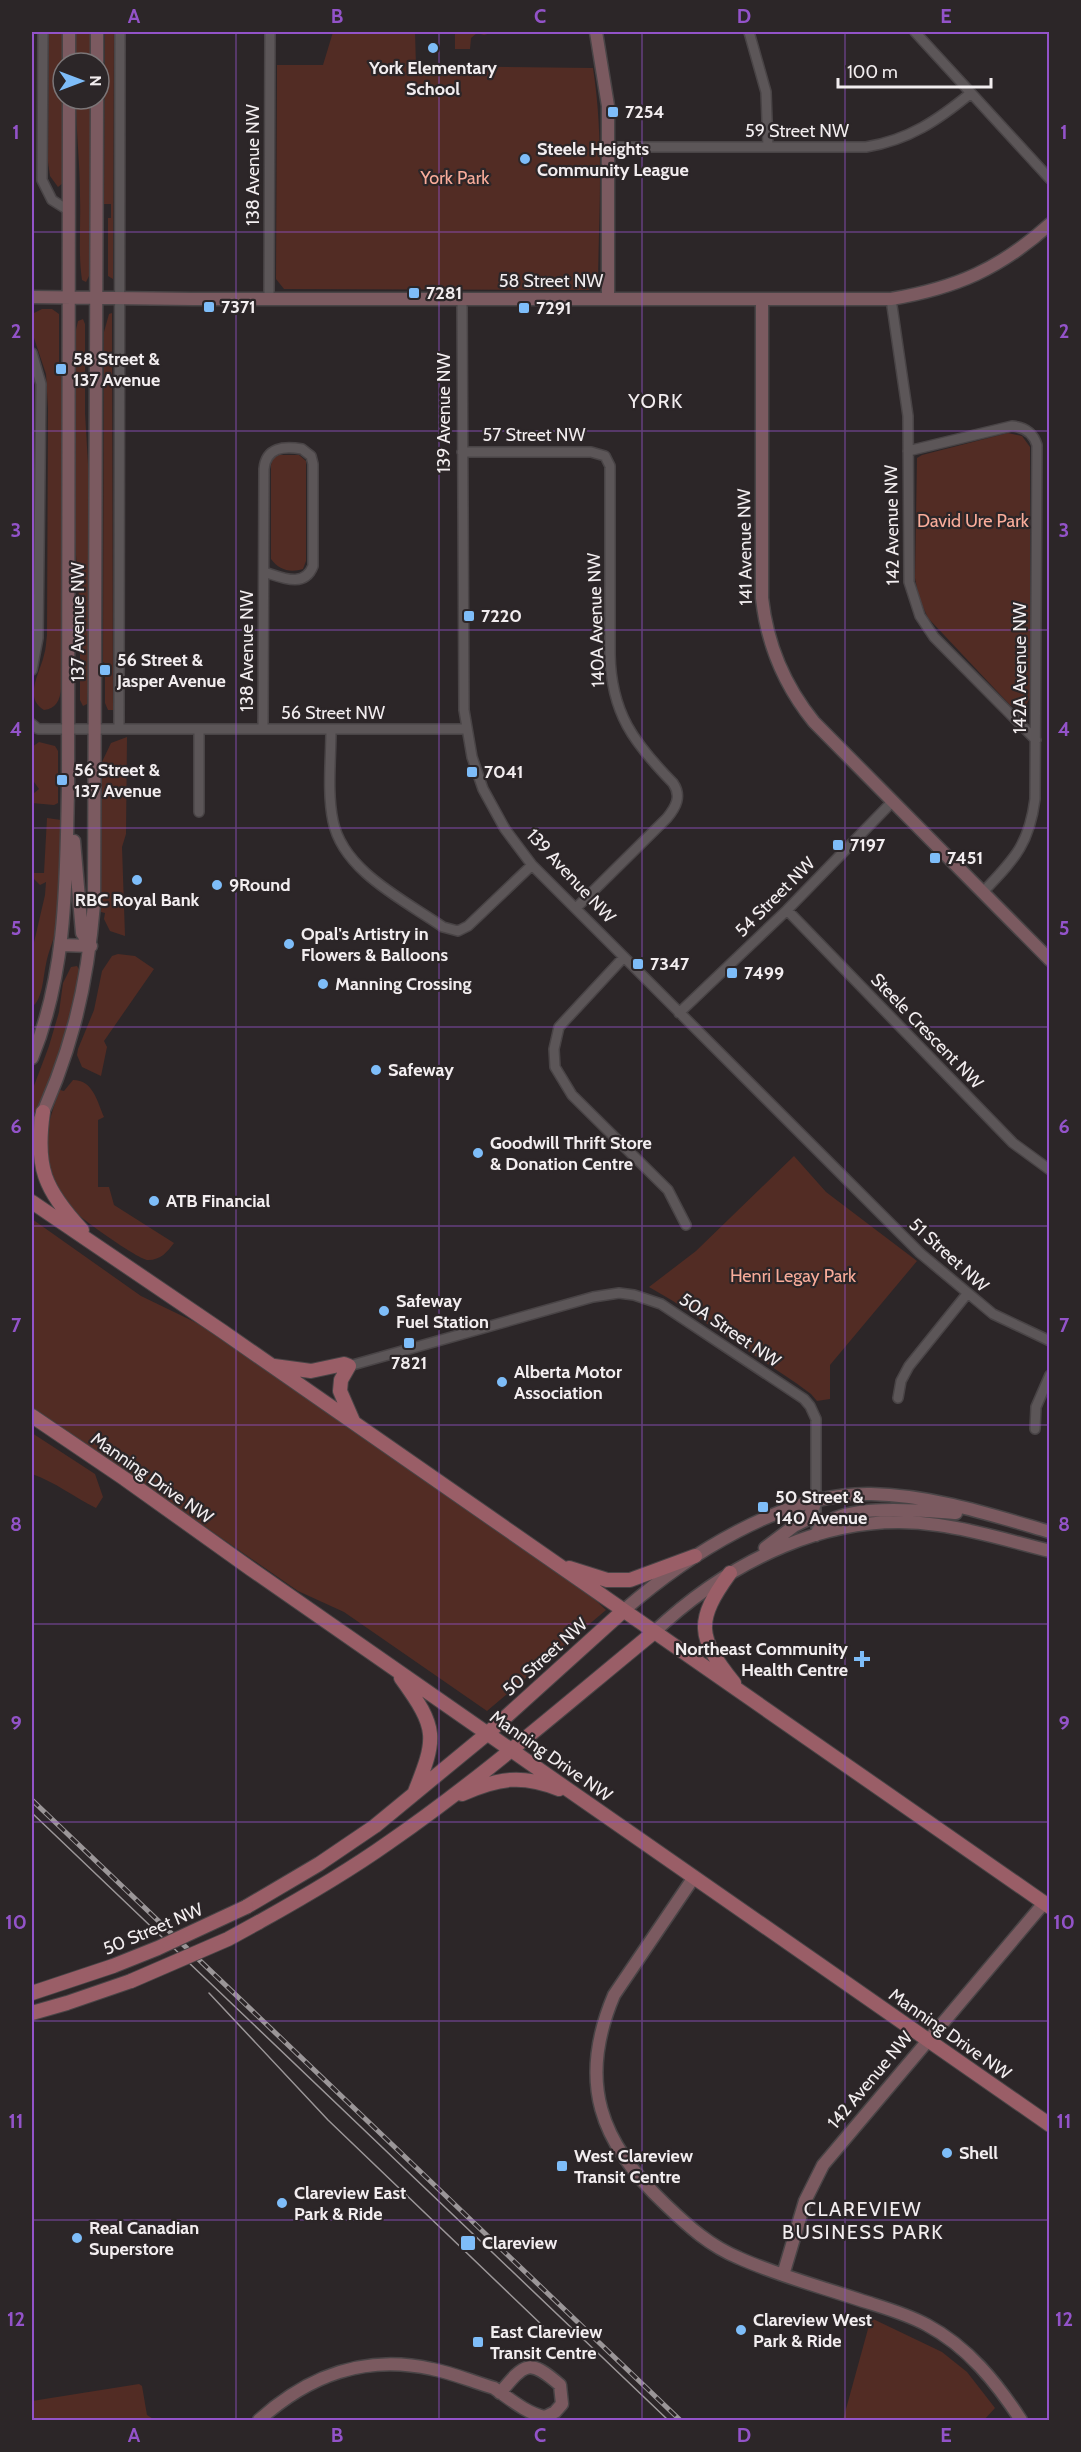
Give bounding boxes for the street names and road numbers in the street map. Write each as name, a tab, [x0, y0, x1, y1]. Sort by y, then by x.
street label: 138 Avenue NW	[242, 104, 264, 226]
street label: 59 Street NW	[745, 120, 849, 142]
street label: 58 Street NW	[499, 270, 603, 292]
street label: 139 Avenue NW	[433, 353, 455, 473]
street label: 57 Street NW	[483, 424, 585, 446]
street label: 142 Avenue NW	[880, 465, 904, 585]
street label: 141 Avenue NW	[733, 488, 757, 606]
street label: 140A Avenue NW	[583, 552, 609, 688]
street label: 137 Avenue NW	[67, 562, 89, 682]
street label: 138 Avenue NW	[236, 590, 258, 712]
street label: 142A Avenue NW	[1009, 602, 1031, 734]
street label: 56 Street NW	[281, 702, 385, 724]
street label: 139 Avenue NW	[522, 824, 620, 928]
street label: 54 Street NW	[730, 852, 820, 942]
street label: Steele Crescent NW	[866, 969, 988, 1093]
street label: 51 Street NW	[905, 1213, 993, 1297]
street label: 50A Street NW	[675, 1288, 785, 1372]
street label: Manning Drive NW	[87, 1428, 217, 1528]
street label: 50 Street NW	[498, 1613, 592, 1701]
street label: Manning Drive NW	[486, 1706, 616, 1806]
street label: 50 Street NW	[100, 1898, 206, 1960]
street label: Manning Drive NW	[885, 1984, 1015, 2084]
street label: 142 Avenue NW	[823, 2027, 917, 2133]

